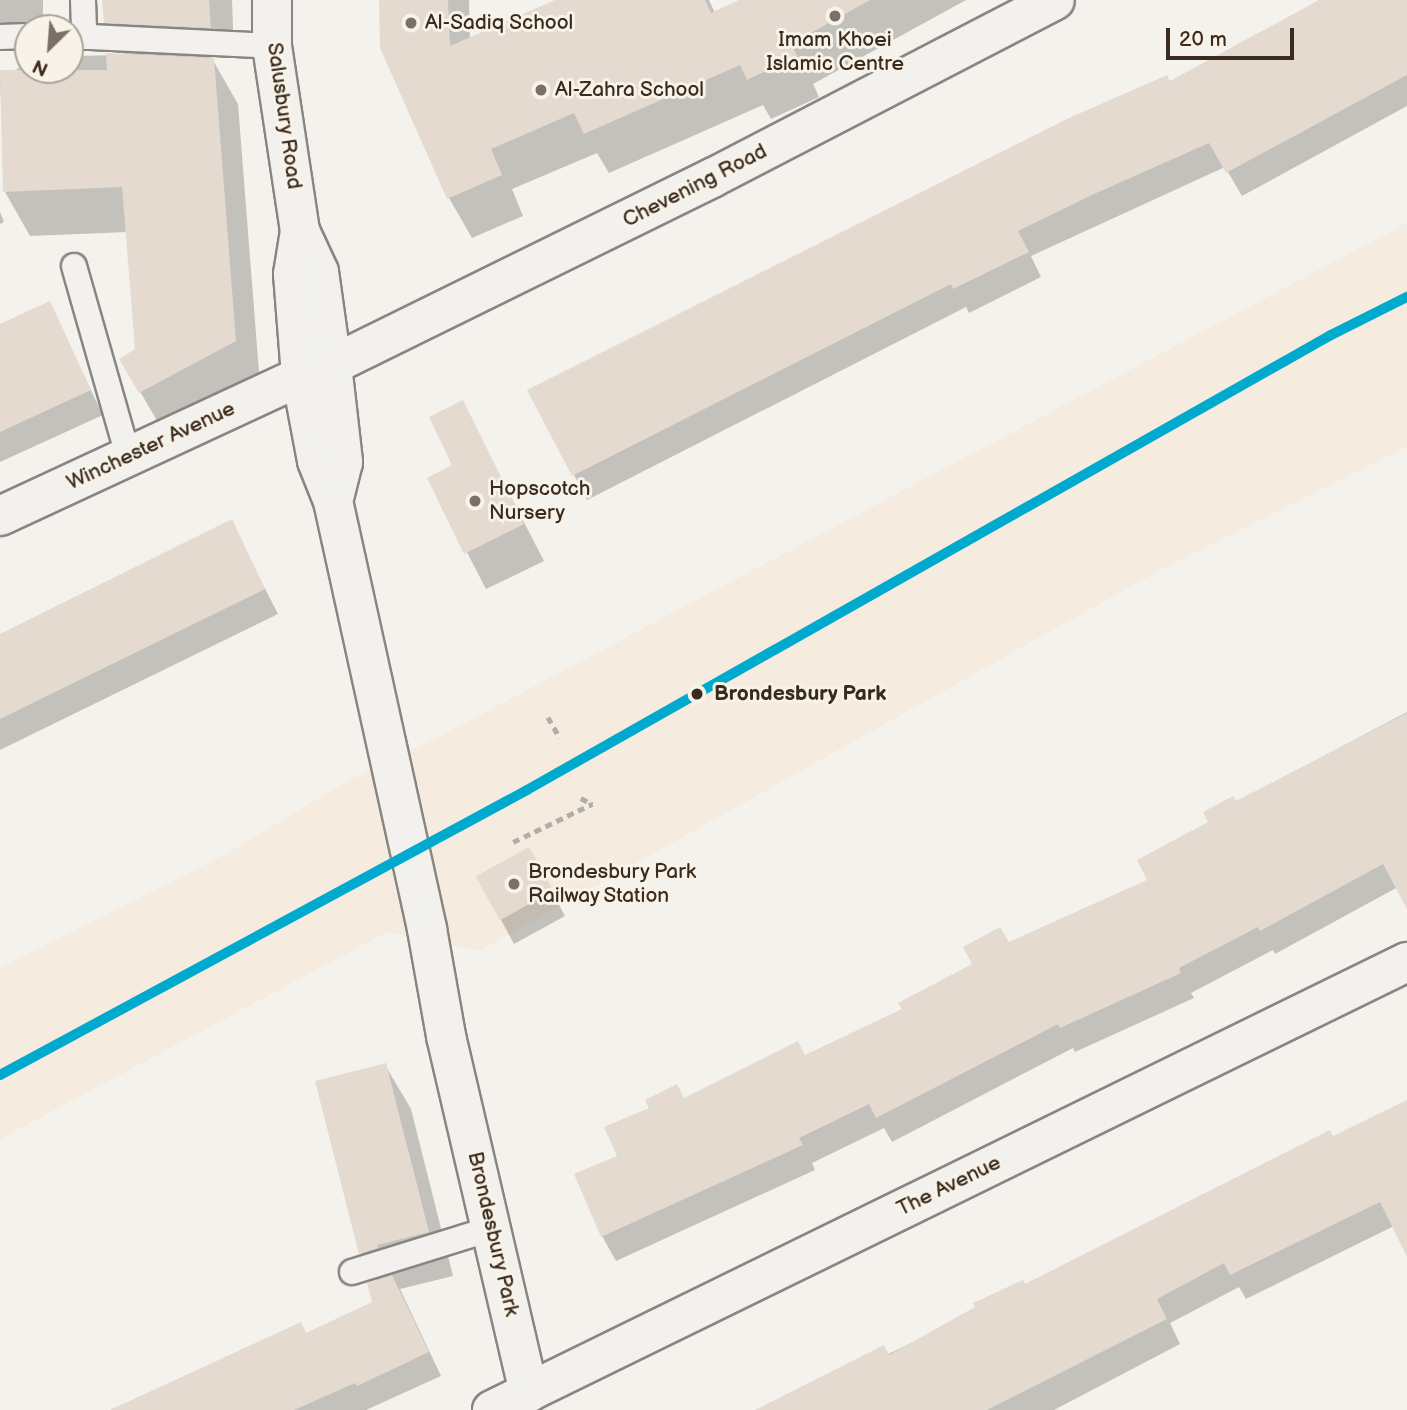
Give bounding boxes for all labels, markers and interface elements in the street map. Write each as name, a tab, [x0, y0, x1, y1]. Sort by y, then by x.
marker: Imam Khoei Islamic Centre	[827, 8, 843, 24]
place label: Al-Sadiq School	[425, 10, 574, 36]
north arrow	[14, 14, 84, 84]
scale bar	[1169, 14, 1297, 58]
marker: Al-Sadiq School	[403, 15, 419, 31]
place label: Imam Khoei Islamic Centre	[766, 27, 904, 77]
text: 20 m	[1179, 27, 1227, 52]
street label: Salusbury Road	[261, 40, 307, 192]
text: N	[29, 53, 52, 80]
place label: Al-Zahra School	[555, 77, 704, 103]
marker: Al-Zahra School	[533, 82, 549, 98]
street label: Chevening Road	[619, 139, 771, 233]
street label: Winchester Avenue	[63, 396, 239, 496]
place label: Hopscotch Nursery	[489, 476, 590, 526]
marker: Hopscotch Nursery	[467, 493, 483, 509]
place label: Brondesbury Park	[714, 681, 887, 707]
marker: Brondesbury Park	[686, 683, 708, 705]
place label: Brondesbury Park Railway Station	[528, 859, 697, 909]
marker: Brondesbury Park Railway Station	[506, 876, 522, 892]
street label: Brondesbury Park	[462, 1149, 524, 1319]
street label: The Avenue	[893, 1150, 1005, 1222]

